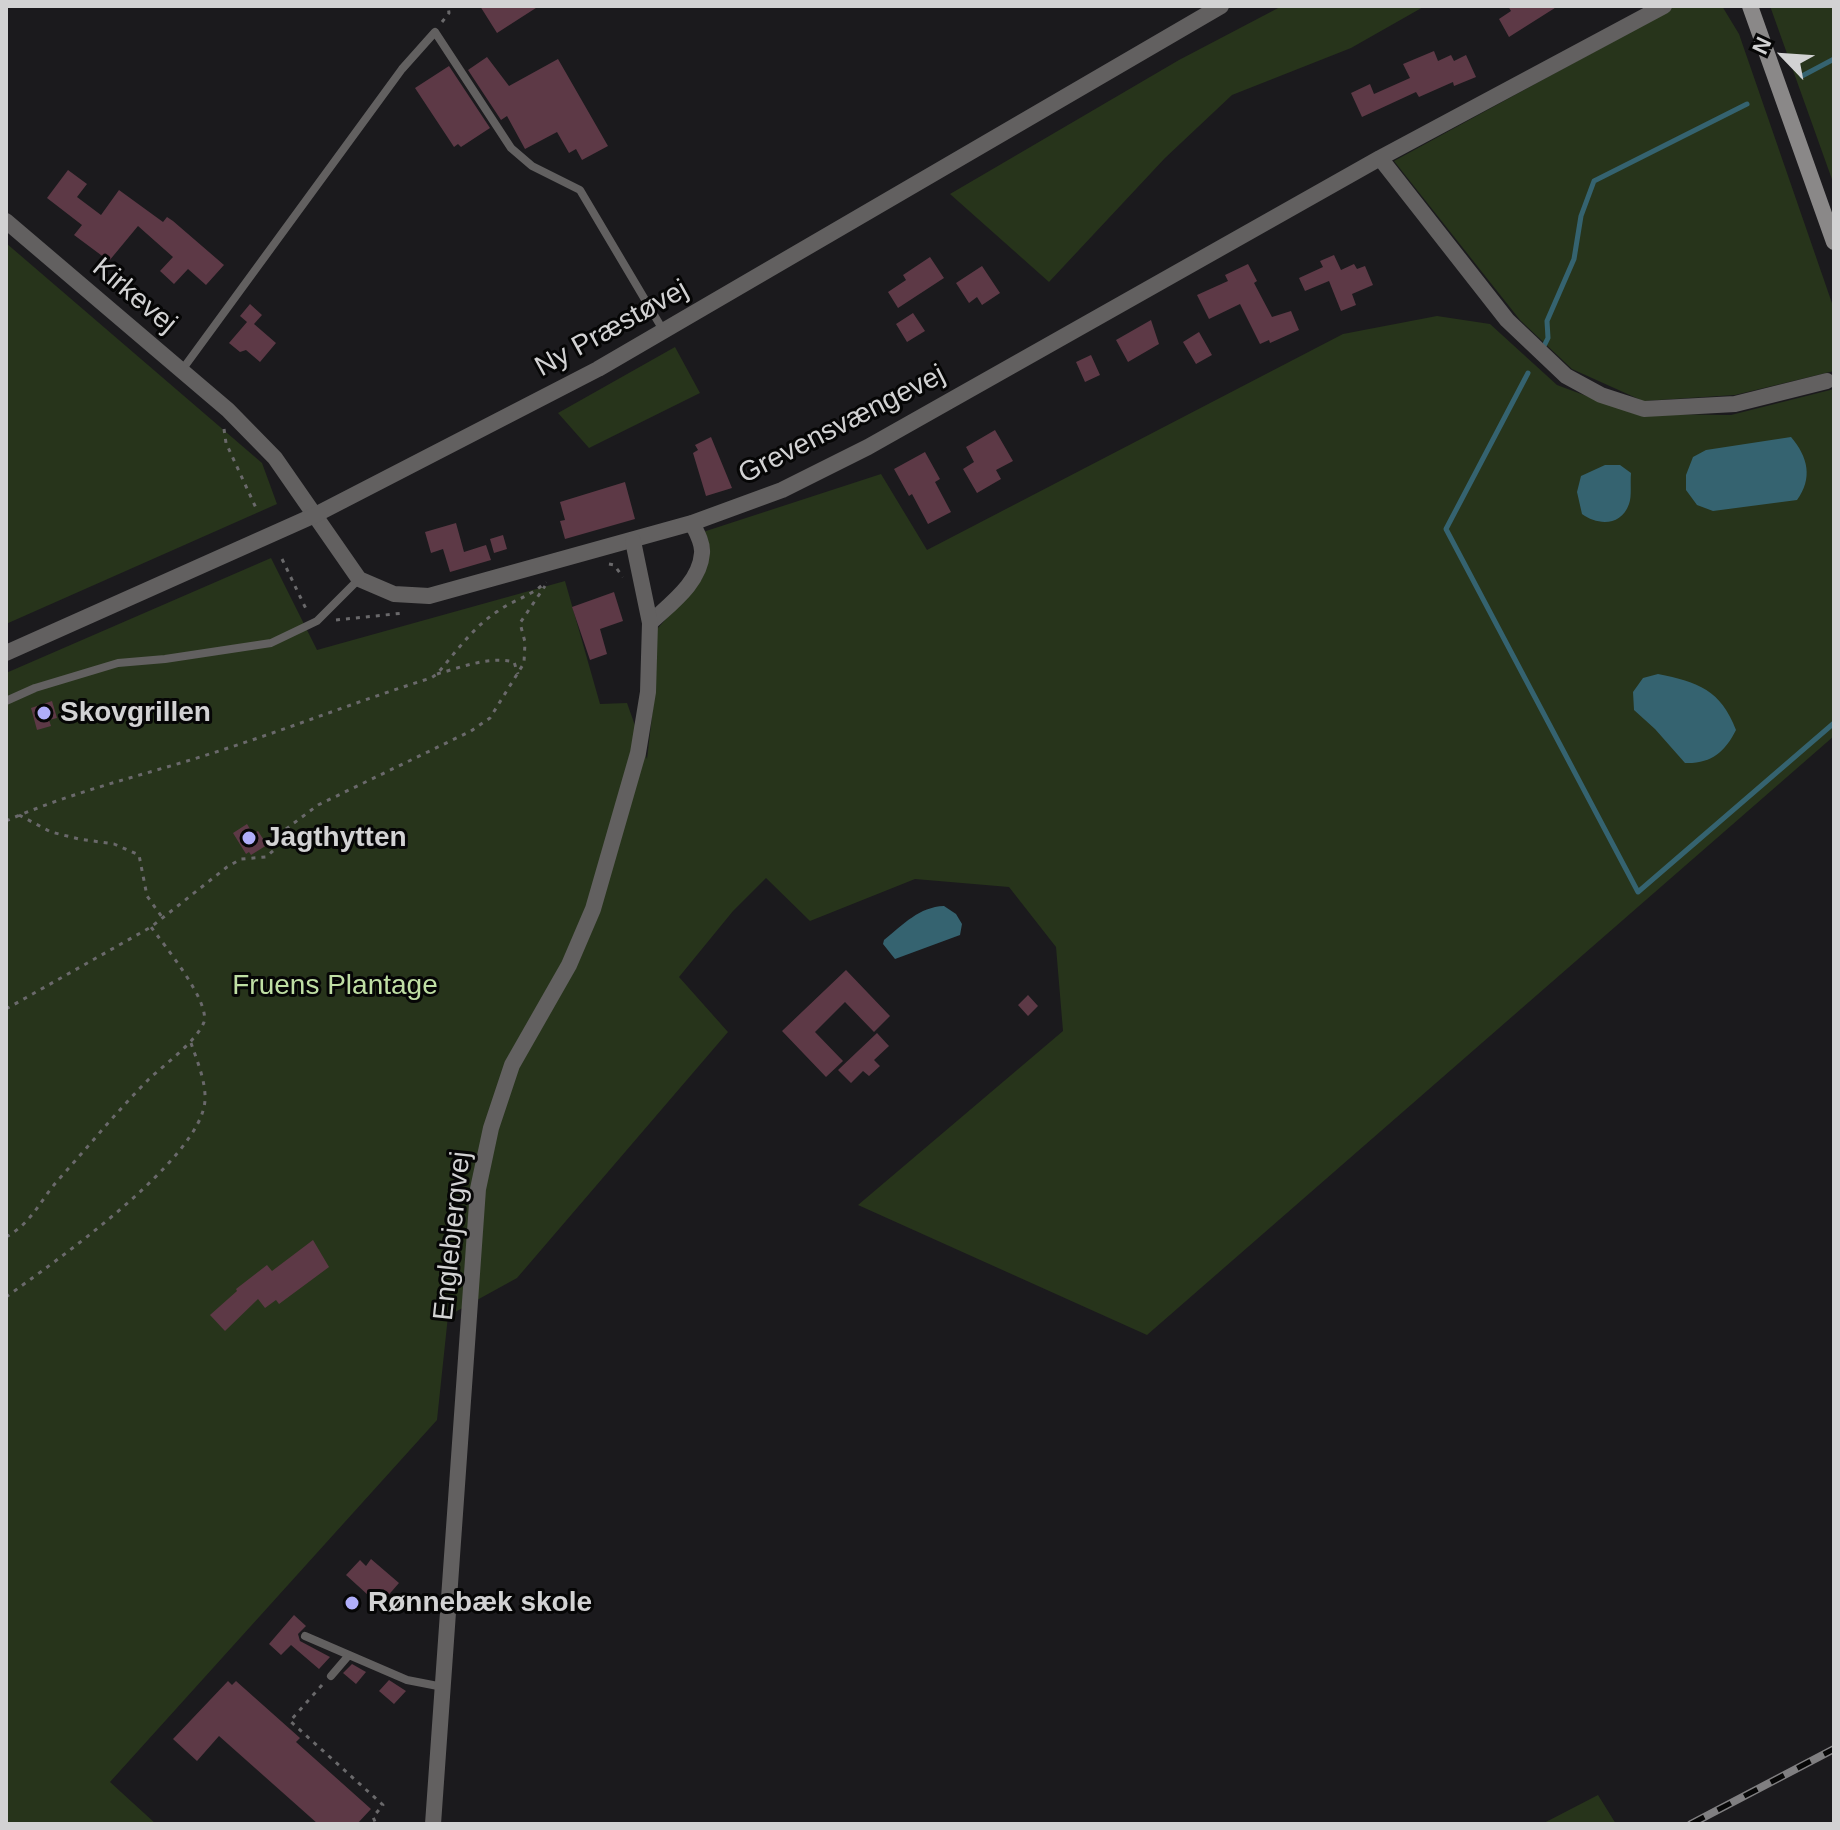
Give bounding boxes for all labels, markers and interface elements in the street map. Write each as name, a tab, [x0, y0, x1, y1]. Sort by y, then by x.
north arrow	[1744, 16, 1824, 96]
text: N	[1747, 33, 1776, 58]
street label: Kirkevej	[85, 251, 183, 341]
street label: Ny Præstøvej	[530, 273, 694, 385]
street label: Grevensvængevej	[733, 358, 951, 492]
place label: Skovgrillen	[60, 696, 211, 730]
marker: Skovgrillen	[35, 704, 53, 722]
place label: Jagthytten	[265, 821, 407, 855]
marker: Jagthytten	[240, 829, 258, 847]
park label: Fruens Plantage	[232, 969, 438, 1003]
street label: Englebjergvej	[427, 1150, 479, 1322]
place label: Rønnebæk skole	[368, 1586, 592, 1620]
marker: Rønnebæk skole	[343, 1594, 361, 1612]

